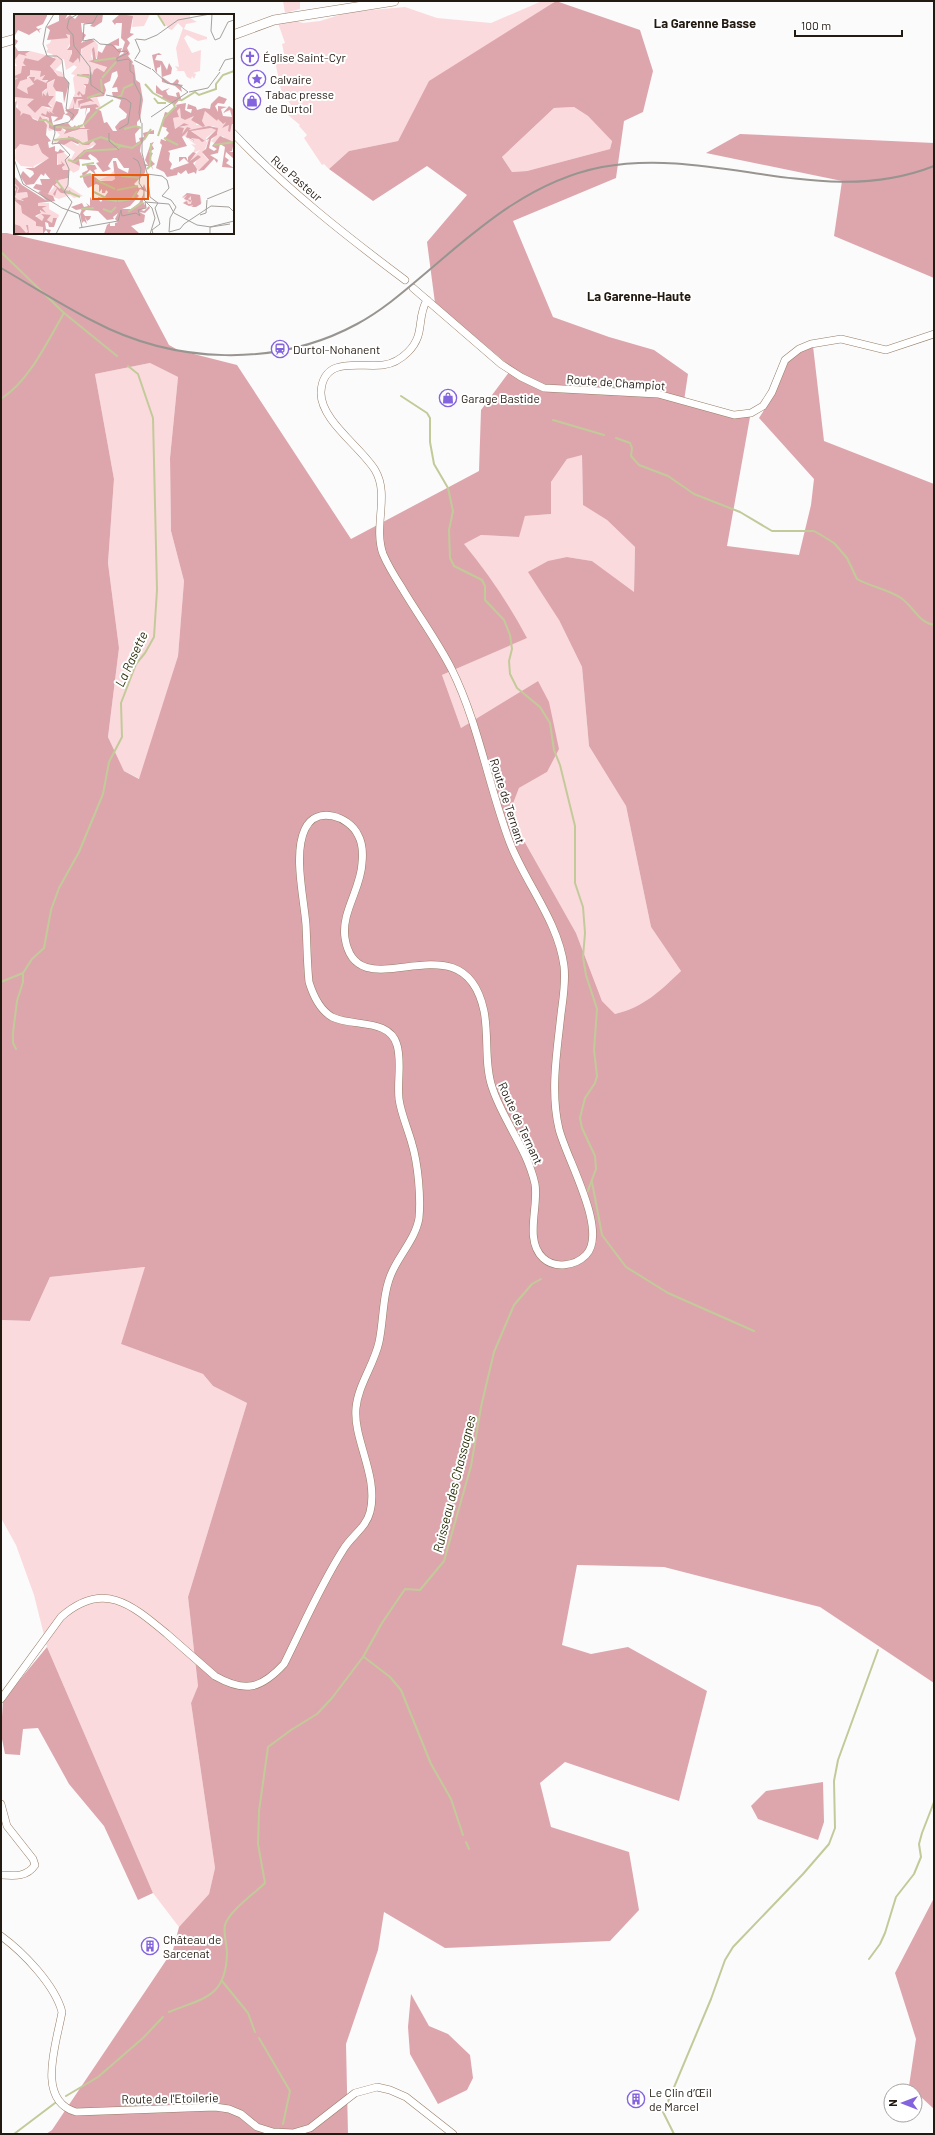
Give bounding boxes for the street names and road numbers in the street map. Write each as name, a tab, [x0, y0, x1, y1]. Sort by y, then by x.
street label: Rue Pasteur	[269, 152, 326, 204]
street label: Route de Champiot	[566, 372, 666, 392]
street label: Route de Ternant	[488, 757, 528, 845]
street label: Route de Ternant	[496, 1080, 546, 1166]
street label: Route de l'Etoilerie	[121, 2090, 219, 2106]

